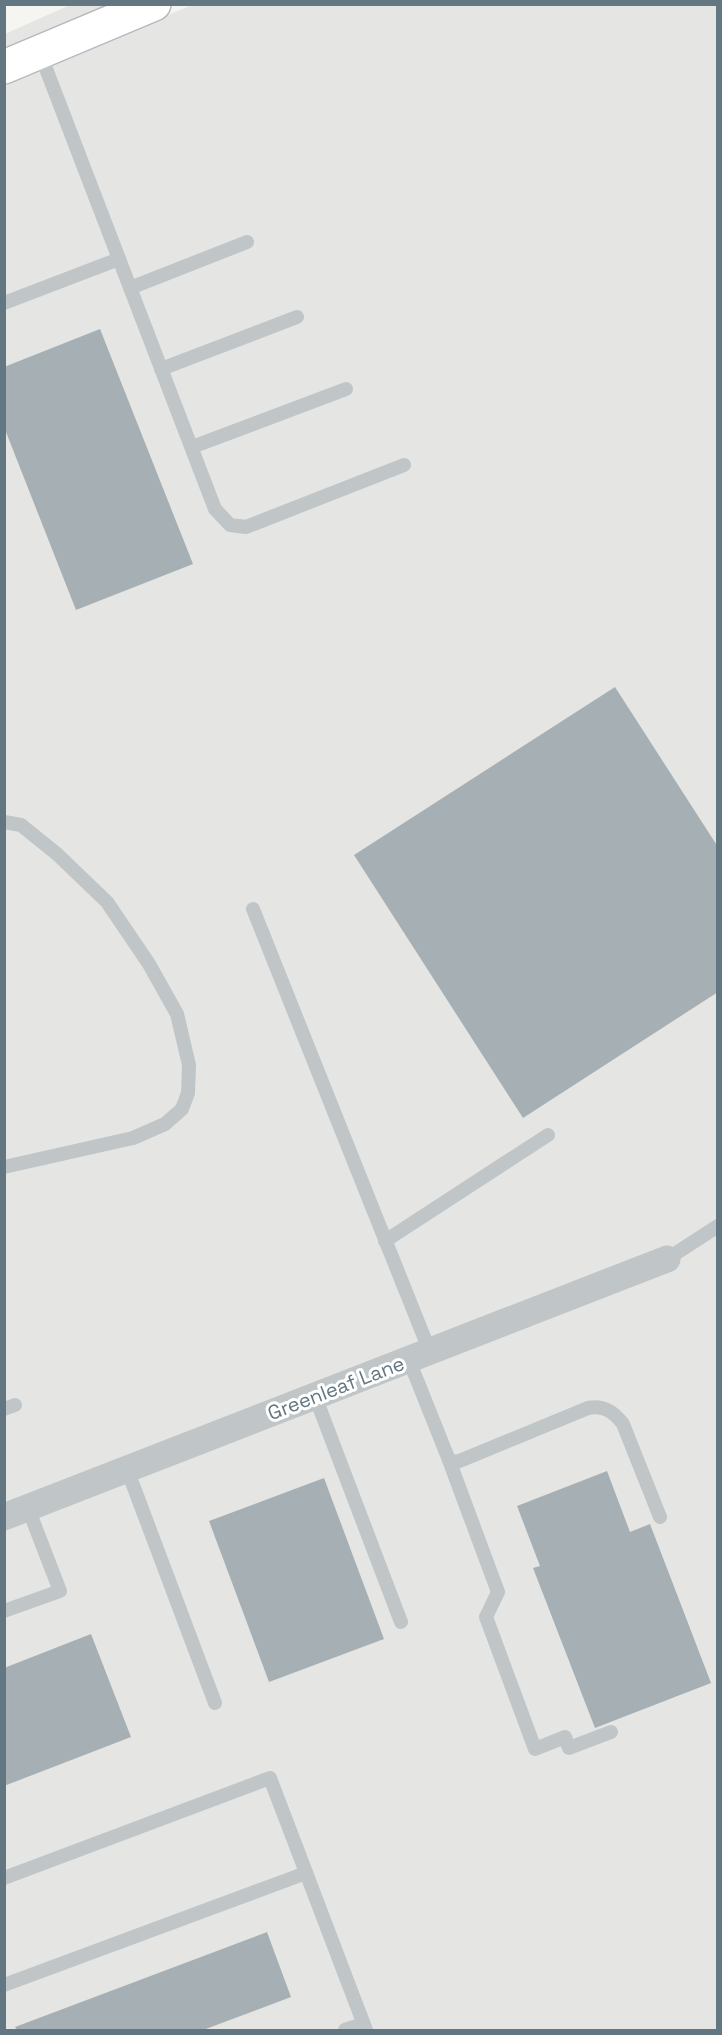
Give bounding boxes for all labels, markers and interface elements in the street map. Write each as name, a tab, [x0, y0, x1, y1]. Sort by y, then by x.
street label: Greenleaf Lane	[264, 1350, 408, 1426]

